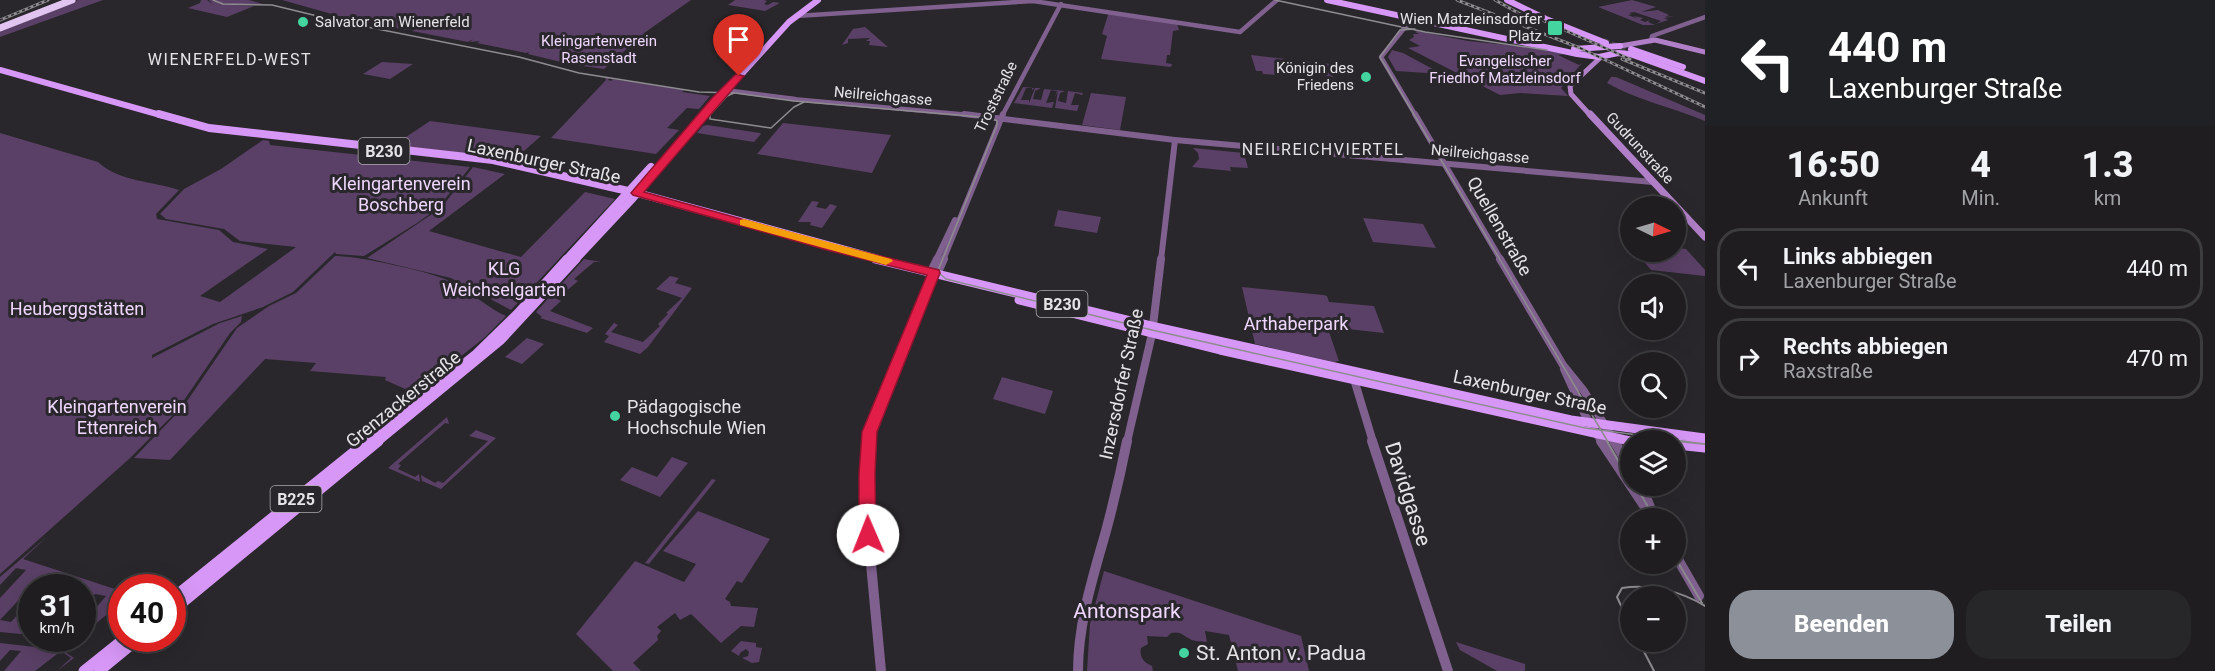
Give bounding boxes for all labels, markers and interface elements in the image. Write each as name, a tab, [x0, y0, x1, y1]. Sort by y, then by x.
place label: Wien Matzleinsdorfer Platz	[1400, 10, 1542, 45]
place label: Salvator am Wienerfeld	[315, 13, 470, 31]
pin	[713, 14, 764, 76]
marker: Salvator am Wienerfeld	[296, 15, 310, 29]
marker: Wien Matzleinsdorfer Platz	[1546, 19, 1564, 37]
icon: arrive	[722, 23, 755, 56]
text: 440 m	[1828, 23, 1947, 72]
icon: left	[1729, 24, 1807, 102]
park label: Kleingartenverein Rasenstadt	[541, 32, 657, 67]
district label: WIENERFELD-WEST	[148, 50, 312, 69]
park label: Evangelischer Friedhof Matzleinsdorf	[1429, 52, 1581, 87]
street label: Troststraße	[971, 58, 1021, 136]
place label: Königin des Friedens	[1276, 59, 1354, 94]
marker: Königin des Friedens	[1359, 70, 1373, 84]
text: Laxenburger Straße	[1828, 73, 2062, 105]
street label: Neilreichgasse	[833, 83, 933, 109]
street label: Gudrunstraße	[1602, 109, 1678, 187]
street label: Laxenburger Straße	[465, 134, 623, 188]
road number: B230	[358, 138, 410, 164]
district label: NEILREICHVIERTEL	[1242, 140, 1404, 159]
street label: Neilreichgasse	[1430, 141, 1530, 167]
text: 16:50	[1786, 144, 1880, 186]
text: 4	[1970, 144, 1991, 186]
text: 1.3	[2081, 144, 2134, 186]
park label: Kleingartenverein Boschberg	[331, 173, 471, 215]
street label: Quellenstraße	[1463, 173, 1537, 279]
text: Ankunft	[1798, 186, 1868, 210]
text: Min.	[1961, 186, 2000, 210]
text: km	[2094, 186, 2121, 210]
north arrow	[1620, 196, 1686, 262]
map controls	[1620, 196, 1686, 652]
text: Links abbiegen	[1783, 244, 1933, 269]
icon: left	[1732, 252, 1765, 285]
text: 440 m	[2126, 256, 2188, 281]
park label: KLG Weichselgarten	[442, 258, 566, 300]
text: Laxenburger Straße	[1783, 269, 1957, 293]
button: sound	[1620, 274, 1686, 340]
road number: B230	[1036, 291, 1088, 317]
park label: Heuberggstätten	[10, 298, 144, 319]
street label: Inzersdorfer Straße	[1095, 307, 1147, 461]
park label: Arthaberpark	[1244, 313, 1349, 334]
text: Rechts abbiegen	[1783, 334, 1948, 359]
icon: right	[1732, 342, 1765, 375]
street label: Grenzackerstraße	[341, 346, 465, 452]
text: 470 m	[2126, 346, 2188, 371]
button: search	[1620, 352, 1686, 418]
text: Raxstraße	[1783, 359, 1873, 383]
street label: Laxenburger Straße	[1451, 365, 1609, 419]
park label: Kleingartenverein Ettenreich	[47, 396, 187, 438]
place label: Pädagogische Hochschule Wien	[627, 396, 766, 438]
marker: Pädagogische Hochschule Wien	[608, 409, 622, 423]
button: layers	[1620, 430, 1686, 496]
street label: Davidgasse	[1380, 439, 1436, 549]
road number: B225	[270, 486, 322, 512]
position arrow	[836, 503, 900, 567]
button: +	[1620, 508, 1686, 574]
speed limit sign: 40	[108, 574, 186, 652]
button: −	[1620, 586, 1686, 652]
text: 31	[40, 588, 74, 623]
button: Beenden	[1729, 590, 1954, 659]
button: Teilen	[1966, 590, 2191, 659]
park label: Antonspark	[1073, 599, 1181, 623]
text: km/h	[39, 619, 75, 637]
place label: St. Anton v. Padua	[1196, 641, 1366, 665]
marker: St. Anton v. Padua	[1177, 646, 1191, 660]

